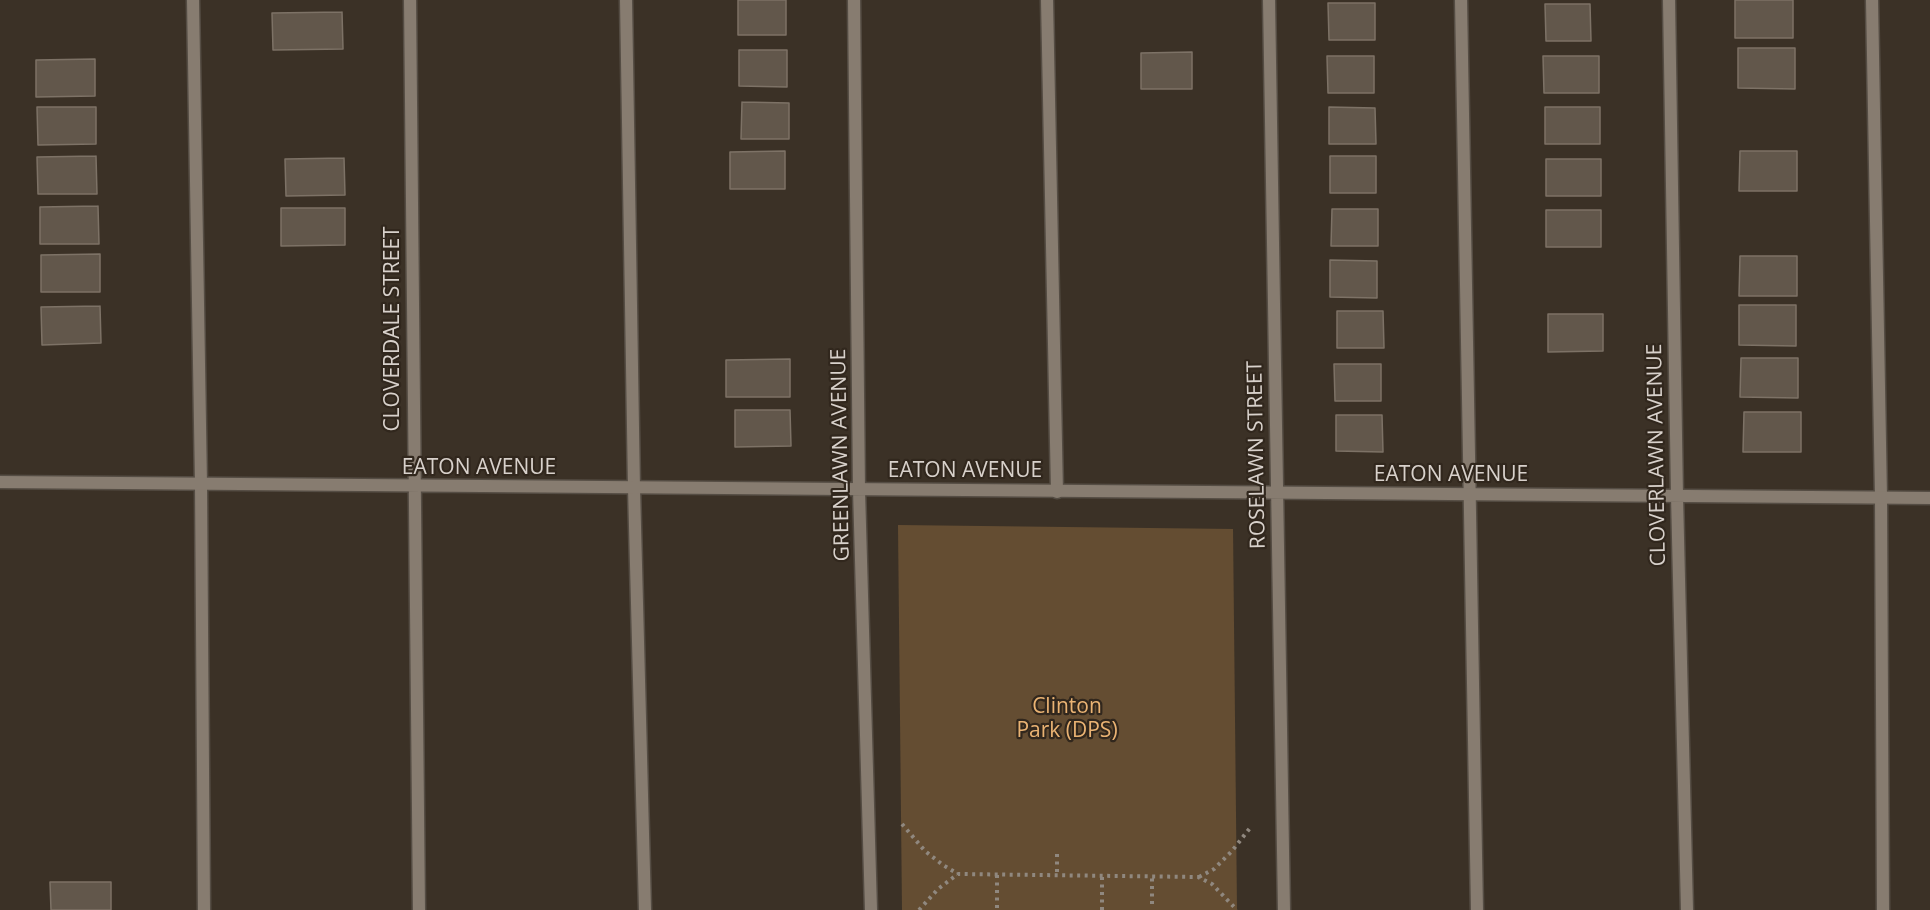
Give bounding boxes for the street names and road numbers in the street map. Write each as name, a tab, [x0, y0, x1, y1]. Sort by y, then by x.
street label: CLOVERDALE STREET	[380, 226, 406, 432]
street label: CLOVERLAWN AVENUE	[1642, 343, 1672, 567]
street label: GREENLAWN AVENUE	[827, 349, 855, 561]
street label: ROSELAWN STREET	[1243, 361, 1271, 549]
street label: EATON AVENUE	[402, 455, 556, 481]
street label: EATON AVENUE	[888, 458, 1042, 484]
street label: EATON AVENUE	[1374, 462, 1528, 488]

